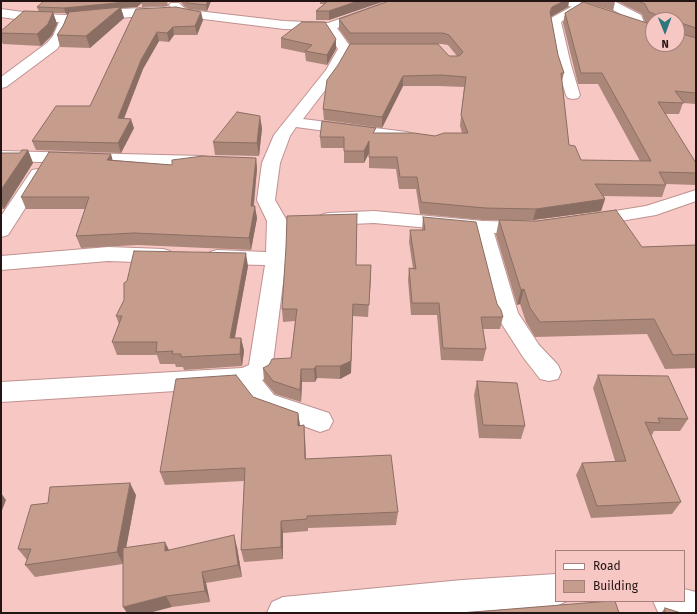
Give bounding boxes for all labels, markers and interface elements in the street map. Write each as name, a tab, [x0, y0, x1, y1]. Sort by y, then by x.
north arrow	[645, 12, 685, 52]
text: N	[661, 37, 669, 50]
legend	[555, 550, 685, 602]
text: Road	[593, 559, 621, 573]
text: Building	[593, 579, 638, 593]

